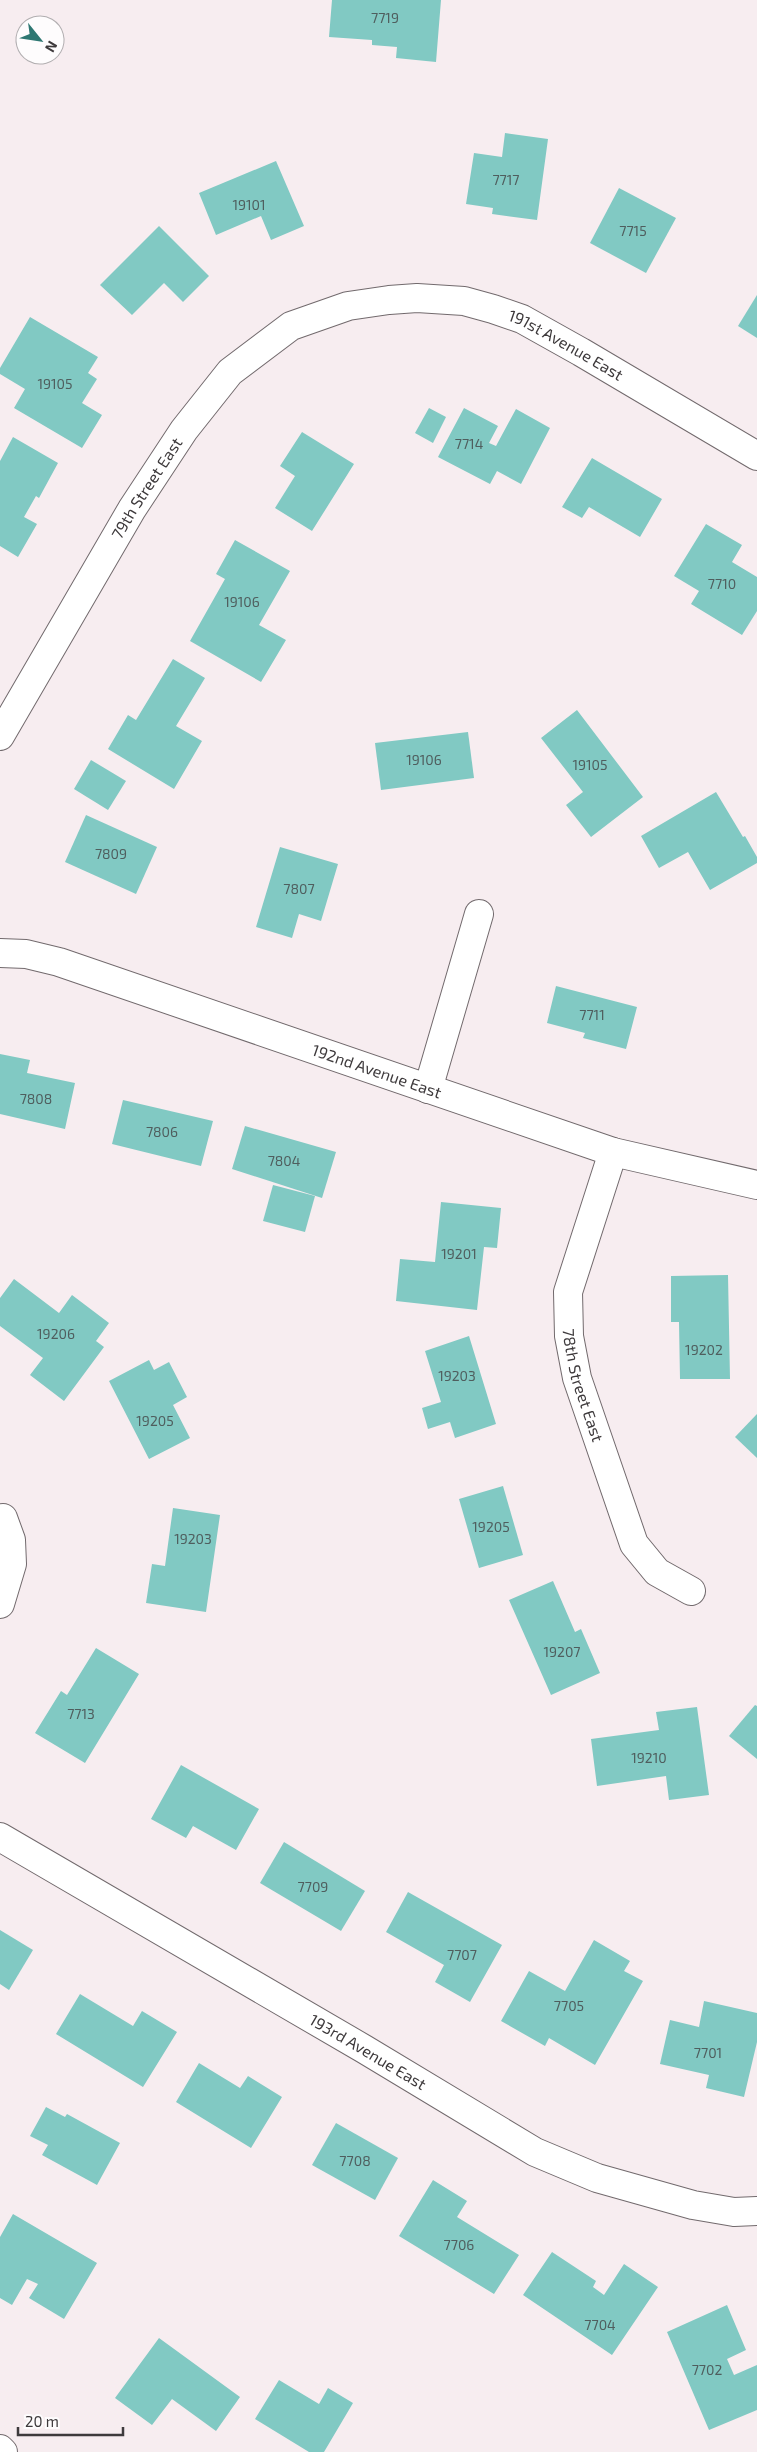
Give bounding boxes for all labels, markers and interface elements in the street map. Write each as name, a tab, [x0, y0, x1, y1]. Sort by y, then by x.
house number: 7719	[371, 9, 399, 26]
north arrow	[15, 15, 65, 65]
text: N	[42, 38, 62, 55]
house number: 7717	[492, 171, 520, 188]
house number: 19101	[232, 196, 266, 213]
house number: 7715	[619, 222, 647, 239]
street label: 191st Avenue East	[506, 305, 627, 384]
house number: 19105	[37, 375, 73, 392]
street label: 79th Street East	[107, 434, 186, 542]
house number: 7714	[455, 435, 483, 452]
house number: 7710	[708, 575, 736, 592]
house number: 19106	[224, 593, 260, 610]
house number: 19106	[406, 751, 442, 768]
house number: 19105	[572, 756, 608, 773]
house number: 7809	[95, 845, 127, 862]
house number: 7807	[283, 880, 315, 897]
house number: 7711	[579, 1006, 605, 1023]
street label: 192nd Avenue East	[310, 1040, 444, 1101]
house number: 7808	[20, 1090, 52, 1107]
house number: 7806	[146, 1123, 178, 1140]
house number: 7804	[268, 1152, 300, 1169]
house number: 19201	[441, 1245, 477, 1262]
house number: 19206	[37, 1325, 75, 1342]
street label: 78th Street East	[560, 1328, 608, 1444]
house number: 19202	[685, 1341, 723, 1358]
house number: 19203	[438, 1367, 476, 1384]
house number: 19205	[136, 1412, 174, 1429]
house number: 19205	[472, 1518, 510, 1535]
house number: 19203	[174, 1530, 212, 1547]
house number: 19207	[543, 1643, 581, 1660]
house number: 7713	[67, 1705, 95, 1722]
house number: 19210	[631, 1749, 667, 1766]
house number: 7709	[298, 1878, 328, 1895]
house number: 7707	[447, 1946, 477, 1963]
house number: 7705	[554, 1997, 584, 2014]
street label: 193rd Avenue East	[306, 2009, 430, 2093]
house number: 7701	[694, 2044, 722, 2061]
house number: 7708	[339, 2152, 371, 2169]
house number: 7706	[444, 2236, 474, 2253]
house number: 7704	[584, 2316, 616, 2333]
house number: 7702	[692, 2361, 722, 2378]
scale bar	[18, 2404, 122, 2436]
text: 20 m	[25, 2412, 59, 2430]

